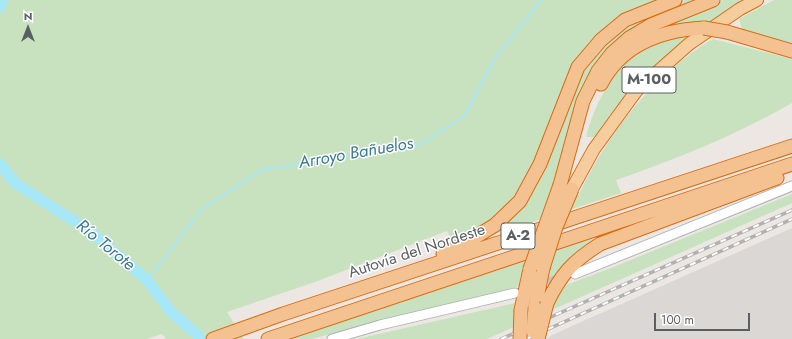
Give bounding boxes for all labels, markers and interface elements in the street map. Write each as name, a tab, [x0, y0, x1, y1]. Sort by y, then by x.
north arrow	[8, 8, 48, 48]
text: N	[24, 8, 32, 24]
road number: M-100	[622, 67, 676, 93]
water label: Arroyo Bañuelos	[297, 134, 415, 174]
water label: Río Torote	[72, 216, 138, 276]
street label: Autovía del Nordeste	[346, 221, 488, 283]
road number: A-2	[501, 223, 535, 249]
scale bar	[656, 305, 752, 331]
text: 100 m	[661, 311, 694, 329]

